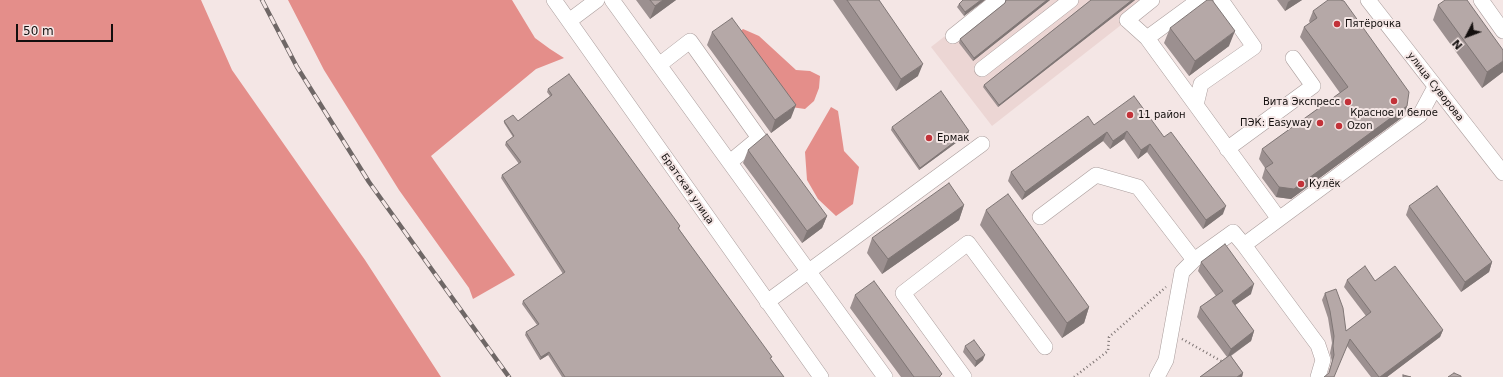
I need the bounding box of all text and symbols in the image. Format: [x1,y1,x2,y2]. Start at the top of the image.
scale bar [18,16,115,42]
north arrow [1447,16,1487,56]
place label: Пятёрочка [1345,18,1401,30]
marker: Пятёрочка [1332,19,1342,29]
text: 50 m [23,24,54,38]
text: N [1450,37,1466,52]
street label: улица Суворова [1404,50,1466,124]
place label: Вита Экспресс [1263,96,1340,108]
marker: Красное и белое [1389,96,1399,106]
marker: Вита Экспресс [1343,97,1353,107]
place label: Красное и белое [1350,107,1438,119]
place label: 11 район [1138,109,1186,121]
marker: 11 район [1125,110,1135,120]
place label: ПЭК: Easyway [1240,117,1312,129]
marker: ПЭК: Easyway [1315,118,1325,128]
place label: Ozon [1347,120,1373,132]
marker: Ozon [1334,121,1344,131]
place label: Ермак [937,132,969,144]
marker: Ермак [924,133,934,143]
street label: Братская улица [658,151,716,227]
place label: Кулёк [1309,178,1341,190]
marker: Кулёк [1296,179,1306,189]

